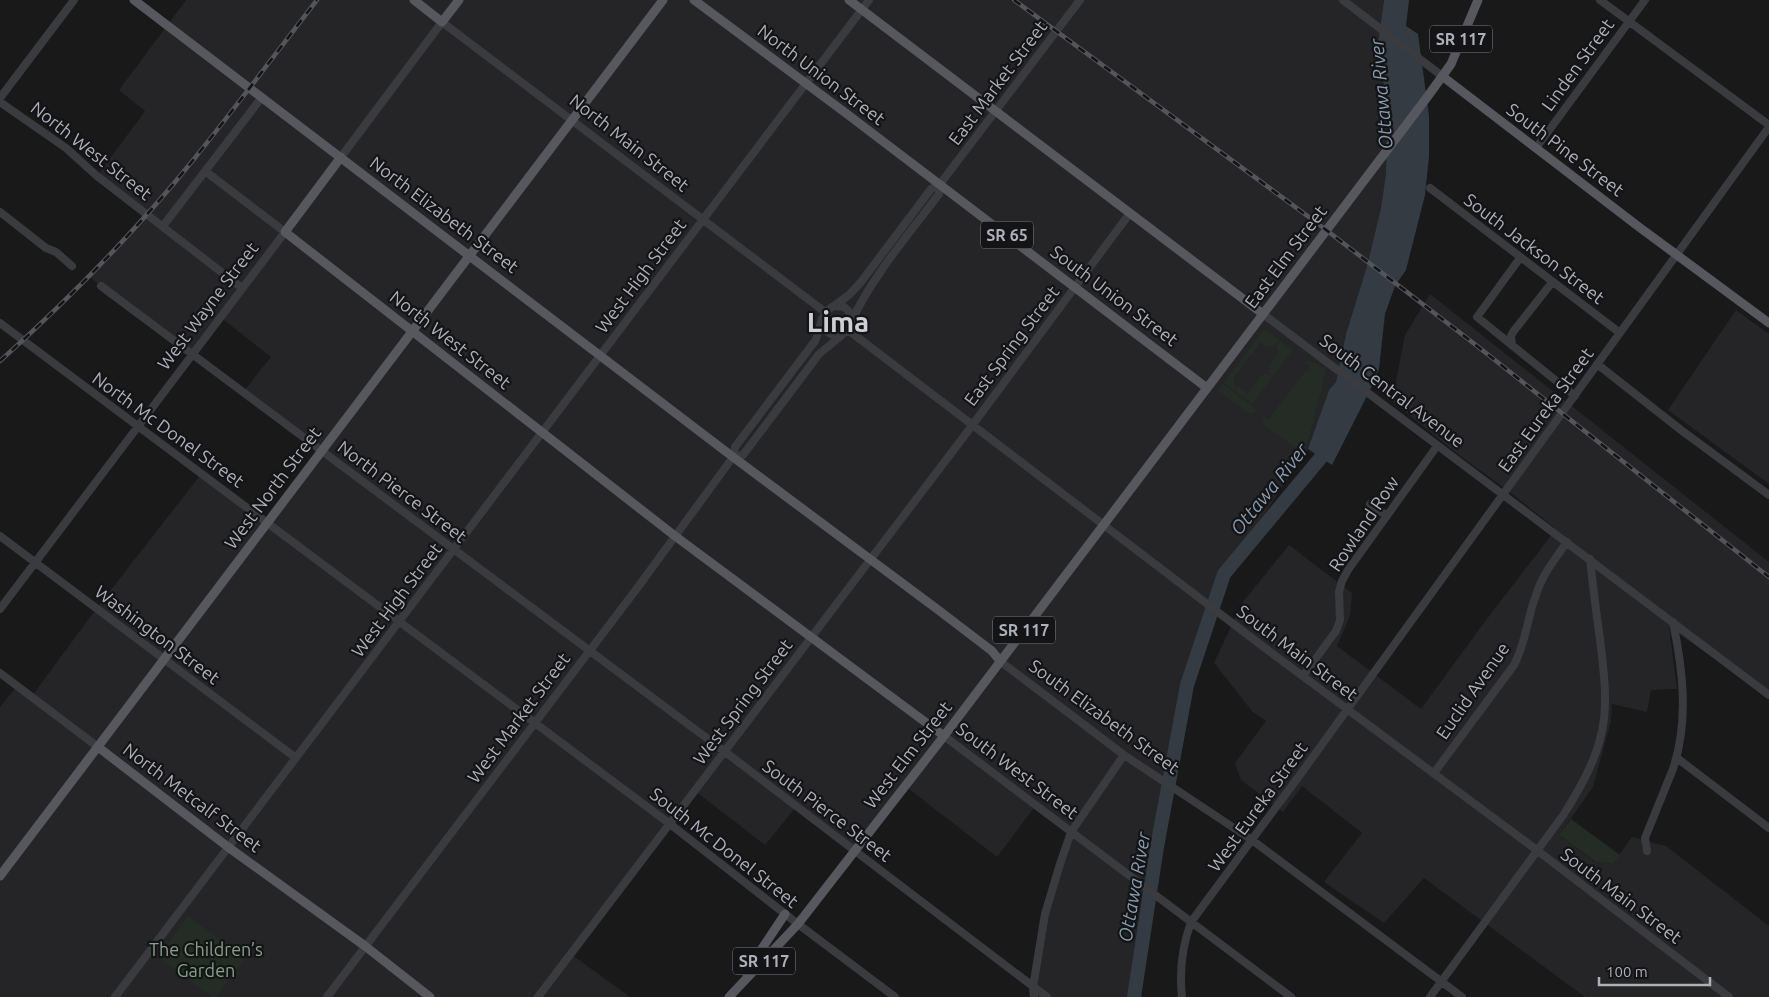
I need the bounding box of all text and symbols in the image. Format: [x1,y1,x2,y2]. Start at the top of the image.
street label: Linden Street [1537,14,1617,114]
street label: East Market Street [944,16,1050,148]
street label: North Union Street [754,20,889,128]
road number: SR 117 [1430,26,1492,52]
water label: Ottawa River [1365,37,1397,150]
street label: North Main Street [566,90,693,195]
street label: North West Street [27,97,156,203]
street label: South Pine Street [1503,99,1628,200]
street label: North Elizabeth Street [366,152,523,277]
street label: South Jackson Street [1461,189,1609,307]
street label: East Elm Street [1240,201,1330,312]
street label: West High Street [591,215,689,336]
road number: SR 65 [981,222,1033,248]
street label: West Wayne Street [153,238,262,373]
street label: South Union Street [1047,241,1182,349]
street label: East Spring Street [960,282,1063,409]
street label: North West Street [386,286,515,392]
district label: Lima [807,306,869,337]
street label: South Central Avenue [1316,329,1469,451]
street label: East Eureka Street [1494,344,1597,475]
street label: North Mc Donel Street [89,368,248,491]
street label: West North Street [220,423,325,552]
street label: North Pierce Street [334,436,471,546]
water label: Ottawa River [1225,438,1313,539]
street label: Rowland Row [1324,472,1402,575]
street label: West High Street [347,539,445,660]
street label: Washington Street [91,581,224,688]
street label: South Main Street [1233,600,1362,704]
road number: SR 117 [993,616,1055,644]
street label: West Spring Street [689,635,796,768]
street label: Euclid Avenue [1432,638,1513,742]
street label: West Market Street [463,649,573,786]
street label: South Elizabeth Street [1026,655,1184,777]
street label: West Elm Street [859,697,955,812]
street label: South West Street [953,718,1082,823]
street label: West Eureka Street [1204,738,1311,875]
street label: North Metcalf Street [120,739,266,856]
street label: South Pierce Street [759,755,896,865]
street label: South Mc Donel Street [647,783,803,911]
water label: Ottawa River [1114,830,1155,944]
street label: South Main Street [1557,843,1686,947]
park label: The Children’s Garden [149,939,263,980]
road number: SR 117 [733,948,795,974]
scale bar [1599,954,1710,986]
text: 100 m [1606,963,1648,980]

